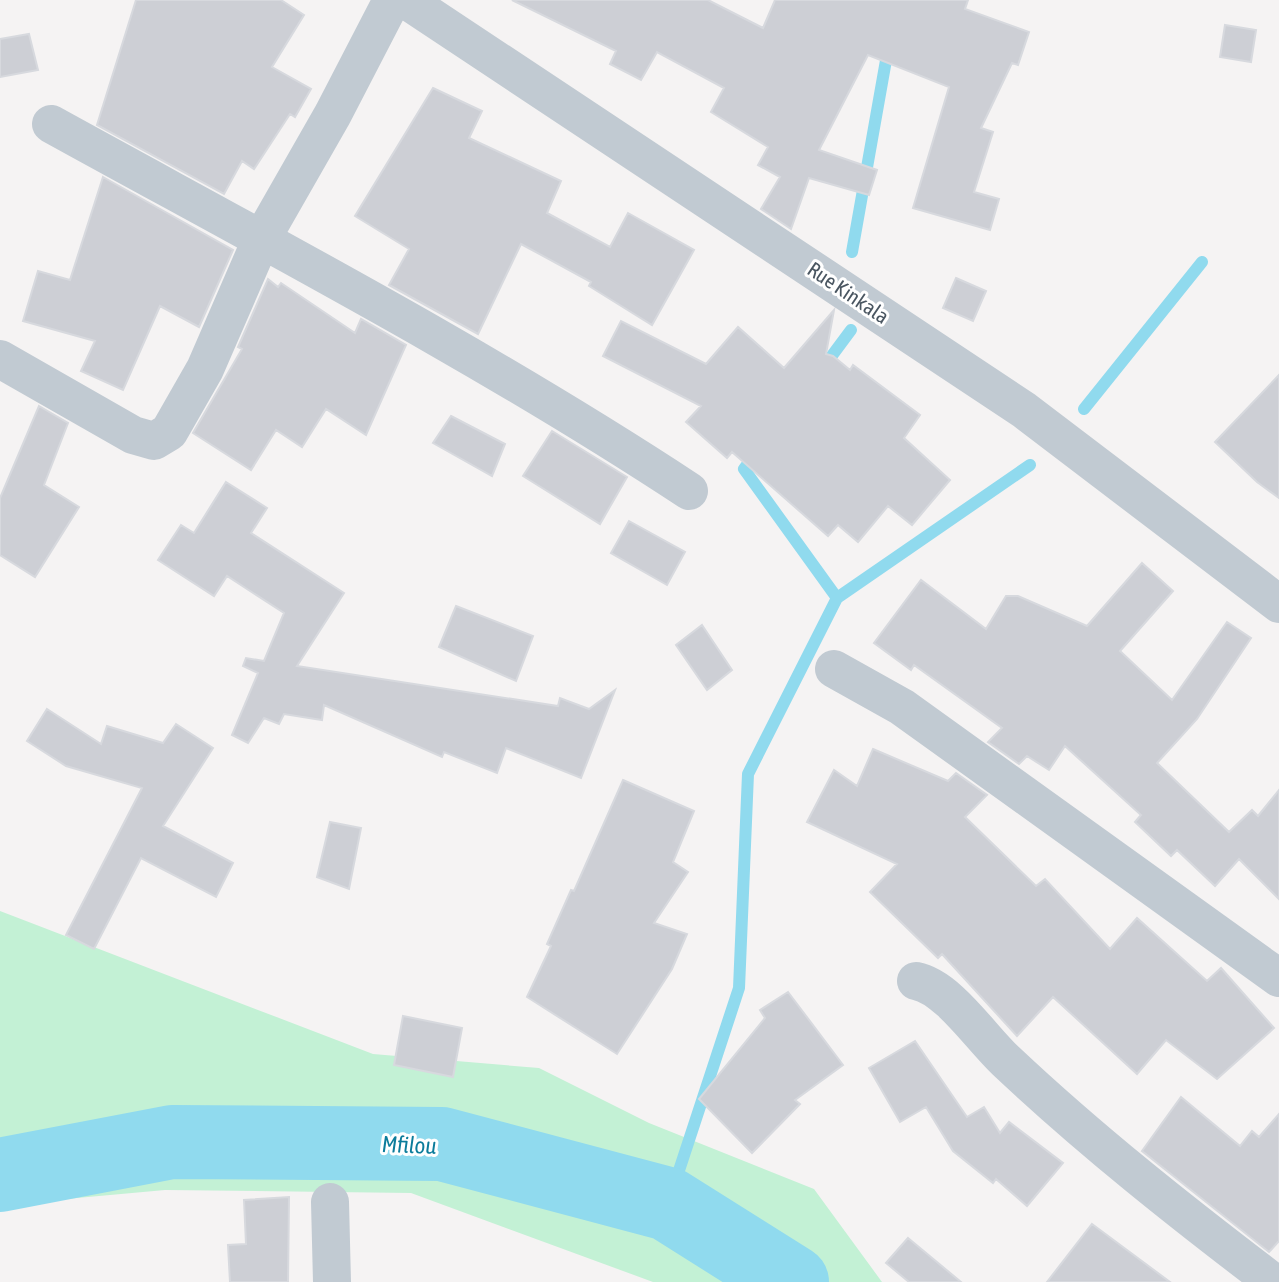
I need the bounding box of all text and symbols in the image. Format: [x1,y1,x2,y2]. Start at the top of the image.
street label: Rue Kinkala [803,256,894,328]
water label: Mfilou [381,1131,437,1159]

